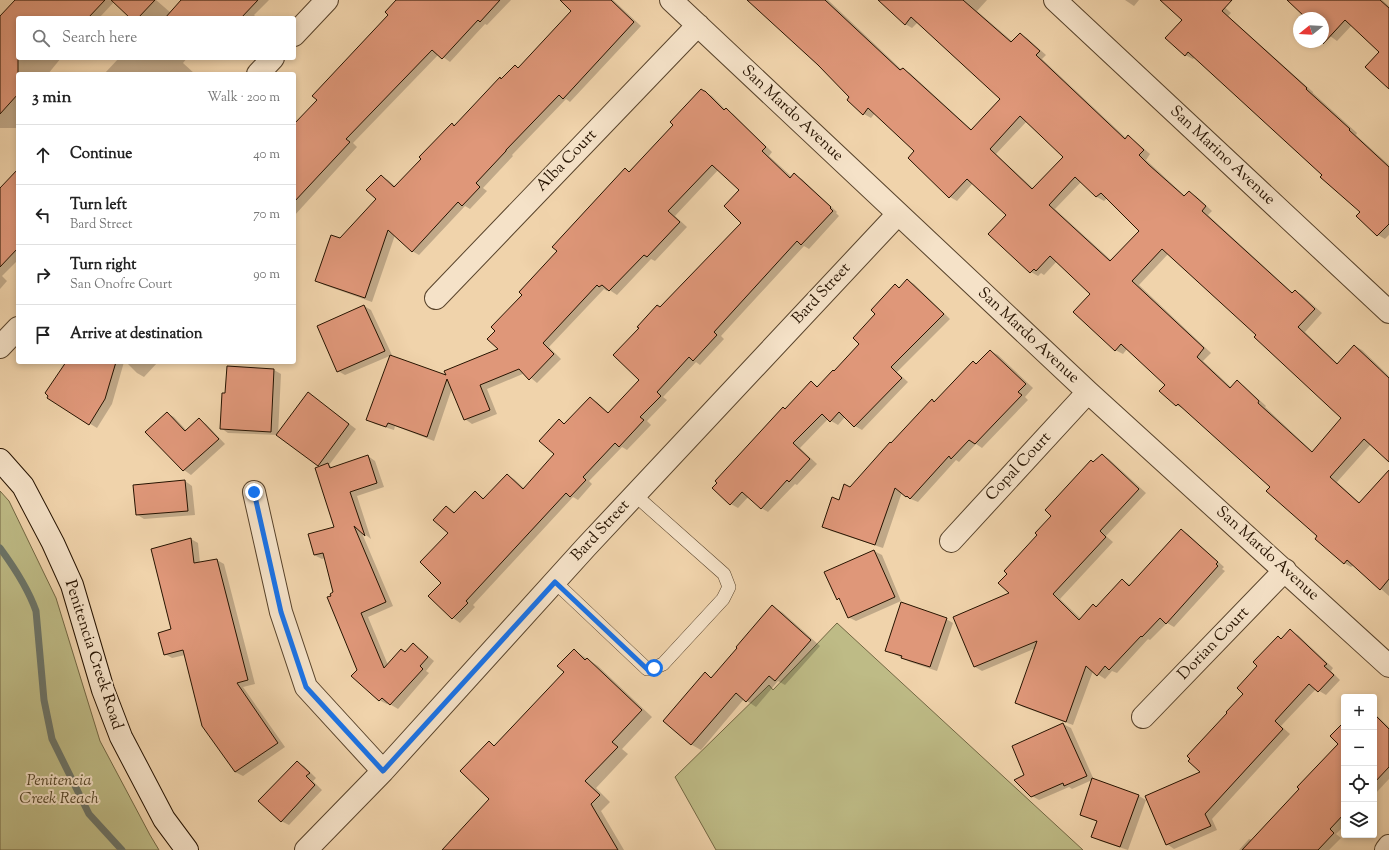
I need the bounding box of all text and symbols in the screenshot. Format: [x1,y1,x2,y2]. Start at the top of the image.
north arrow [1293,12,1329,48]
search box [16,16,296,60]
icon: search [30,27,52,49]
text: Search here [62,28,137,49]
street label: San Mardo Avenue [736,61,848,167]
text: 3 min [32,86,71,110]
text: Walk · 200 m [207,89,280,107]
street label: San Marino Avenue [1164,101,1280,211]
street label: Alba Court [531,124,603,197]
icon: ahead [32,144,54,166]
text: Continue [70,144,132,165]
text: 40 m [253,146,280,164]
text: Turn left [70,195,127,216]
icon: left [32,204,54,226]
text: 70 m [253,206,280,224]
text: Bard Street [70,216,133,234]
text: Turn right [70,255,136,276]
street label: Bard Street [787,258,857,330]
icon: right [32,264,54,286]
text: 90 m [253,266,280,284]
text: San Onofre Court [70,276,172,294]
street label: San Mardo Avenue [972,283,1084,389]
icon: arrive [32,324,54,346]
text: Arrive at destination [70,324,203,345]
street label: Copal Court [981,427,1057,507]
route end [245,483,263,501]
street label: Bard Street [566,495,636,567]
street label: San Mardo Avenue [1210,501,1324,607]
street label: Penitencia Creek Road [58,577,128,733]
street label: Dorian Court [1173,602,1255,686]
route start [645,659,663,677]
map controls [1341,694,1377,838]
button: + [1341,694,1377,730]
button: − [1341,730,1377,766]
button: locate [1341,766,1377,802]
park label: Penitencia Creek Reach [19,770,99,811]
button: layers [1341,802,1377,838]

